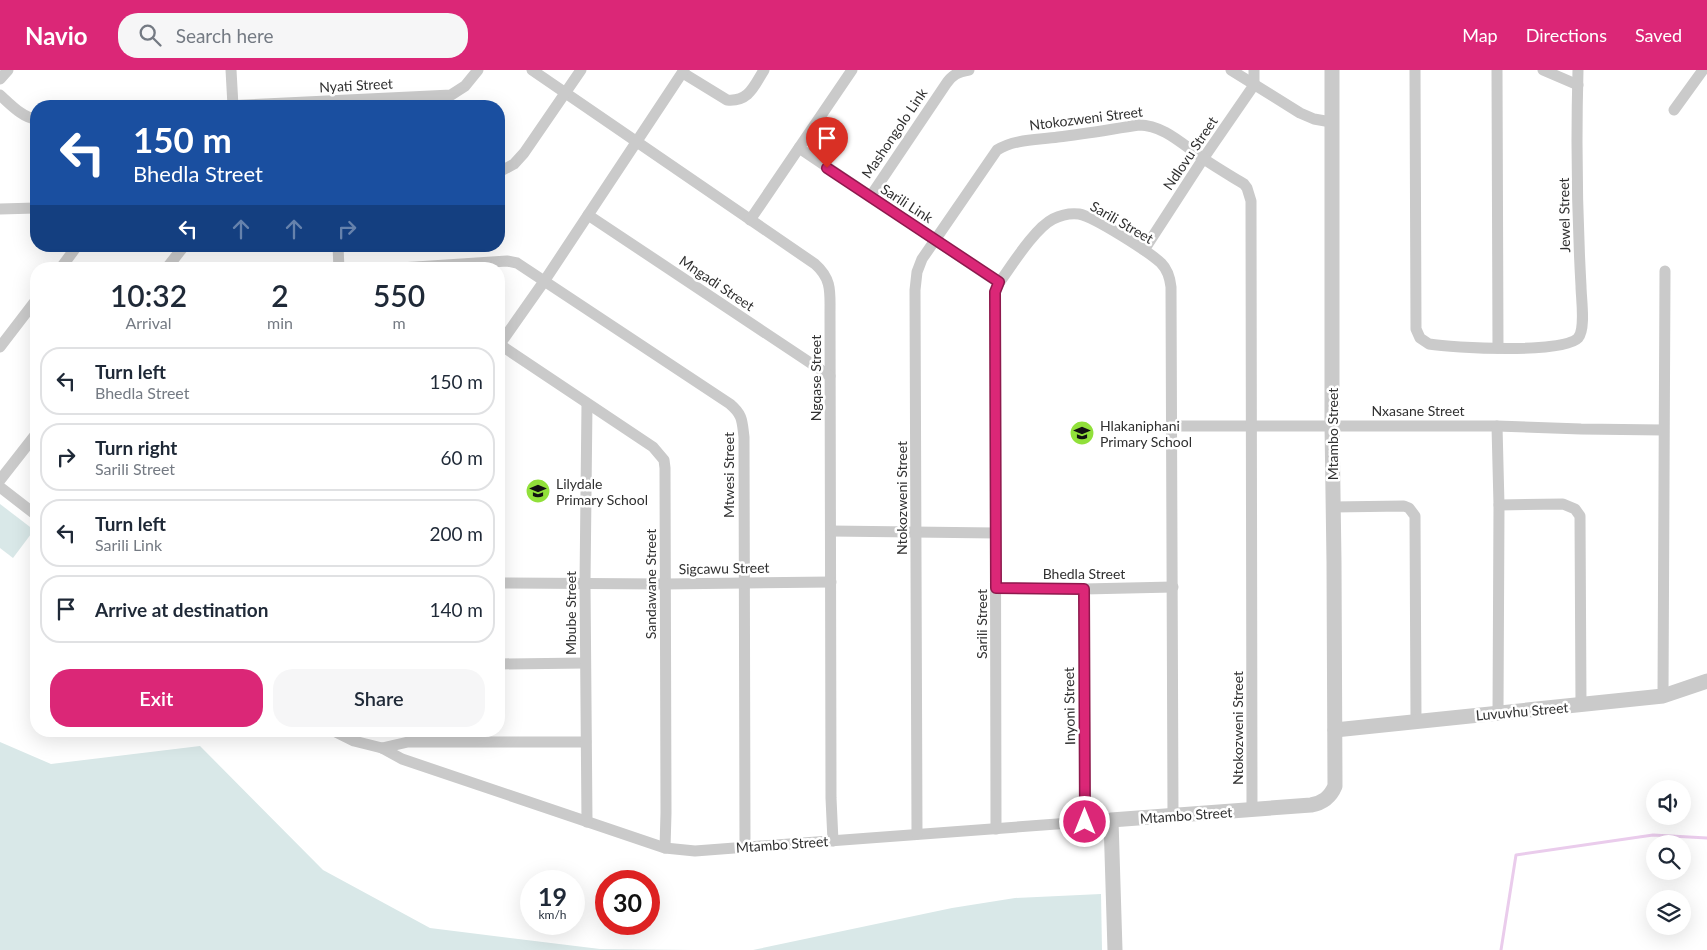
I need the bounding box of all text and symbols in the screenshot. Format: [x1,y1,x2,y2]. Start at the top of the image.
search box [118,13,468,58]
text: Navio [25,21,88,50]
icon: search [136,21,164,49]
text: Search here [176,24,274,47]
text: Map [1462,24,1498,46]
text: Directions [1526,24,1607,46]
text: Saved [1635,24,1682,46]
street label: Nyati Street [319,75,393,95]
street label: Mashongolo Link [858,84,931,181]
street label: Ntokozweni Street [1028,103,1144,133]
street label: Ndlovu Street [1159,113,1221,193]
pin [806,117,848,168]
text: 150 m [133,118,232,160]
icon: left [50,120,115,185]
icon: arrive [813,124,841,152]
text: Bhedla Street [133,160,263,187]
street label: Jewel Street [1555,177,1573,253]
street label: Sarili Link [878,180,937,227]
street label: Sarili Street [1087,197,1157,247]
icon: left [174,215,202,243]
icon: ahead [227,215,255,243]
icon: ahead [280,215,308,243]
icon: right [333,215,361,243]
street label: Mngadi Street [676,252,758,314]
text: 10:32 [110,277,187,313]
text: 2 [271,277,289,313]
text: 550 [373,277,425,313]
text: Arrival [125,313,172,332]
text: min [267,313,293,332]
text: m [392,313,406,332]
street label: Ngqase Street [807,335,824,421]
text: Turn left [95,360,166,383]
icon: left [52,367,80,395]
text: 150 m [429,370,483,393]
text: Bhedla Street [95,383,189,402]
street label: Mtambo Street [1324,388,1341,480]
street label: Nxasane Street [1371,402,1465,419]
place label: Hlakaniphani Primary School [1100,417,1192,450]
school or university icon: Hlakaniphani Primary School [1069,420,1095,446]
street label: Mtwesi Street [720,432,737,518]
text: Turn right [95,436,177,459]
street label: Ntokozweni Street [893,441,910,555]
icon: right [52,443,80,471]
text: 60 m [440,446,483,469]
text: Sarili Street [95,459,175,478]
place label: Lilydale Primary School [556,475,648,508]
school or university icon: Lilydale Primary School [525,478,551,504]
text: Turn left [95,512,166,535]
icon: left [52,519,80,547]
text: 200 m [429,522,483,545]
street label: Sandawane Street [642,529,659,639]
text: Sarili Link [95,535,162,554]
street label: Sigcawu Street [678,559,770,577]
street label: Bhedla Street [1043,565,1125,582]
street label: Mbube Street [562,571,579,655]
street label: Sarili Street [973,589,990,659]
icon: arrive [52,595,80,623]
text: Arrive at destination [95,598,268,621]
text: 140 m [429,598,483,621]
street label: Inyoni Street [1060,667,1078,745]
button: Exit [50,669,263,727]
button: Share [273,669,485,727]
street label: Ntokozweni Street [1229,671,1246,785]
street label: Luvuvhu Street [1475,698,1569,724]
map controls [1646,780,1691,935]
button: sound [1646,780,1691,825]
position arrow [1058,795,1110,847]
street label: Mtambo Street [1139,803,1233,827]
street label: Mtambo Street [735,832,829,856]
button: search [1646,835,1691,880]
speed limit sign: 30 [595,870,660,935]
text: 19 [538,881,567,911]
button: layers [1646,890,1691,935]
text: km/h [538,907,567,922]

